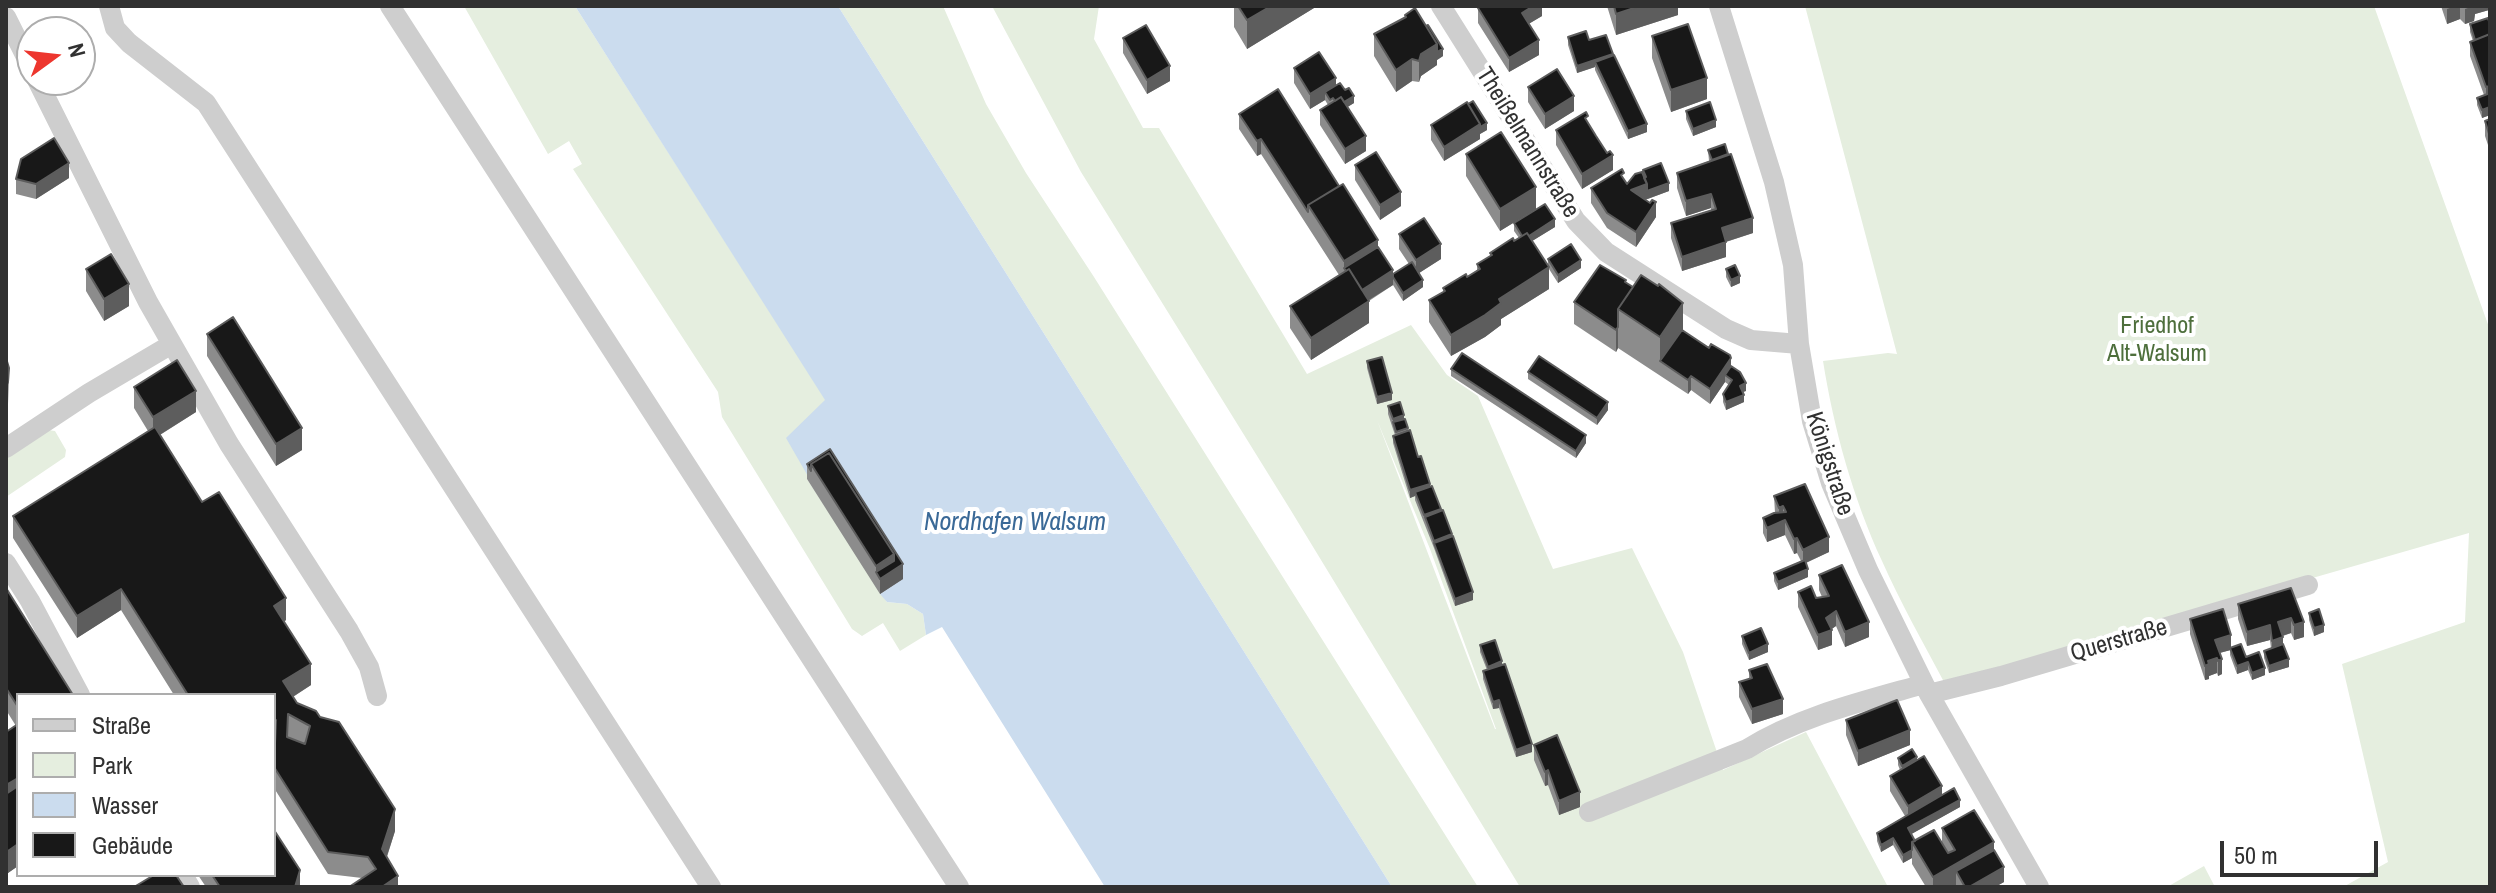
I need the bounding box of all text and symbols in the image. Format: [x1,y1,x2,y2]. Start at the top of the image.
north arrow [16,16,96,96]
text: N [61,40,93,60]
street label: Theißelmannstraße [1469,63,1585,223]
park label: Friedhof Alt-Walsum [2107,313,2207,369]
street label: Königstraße [1799,409,1859,519]
water label: Nordhafen Walsum [924,507,1106,539]
street label: Querstraße [2067,613,2171,669]
legend [16,693,276,877]
text: Straße [92,709,151,741]
text: Park [92,749,132,781]
text: Wasser [92,789,158,821]
scale bar [2224,825,2382,875]
text: Gebäude [92,829,173,861]
text: 50 m [2234,839,2278,871]

